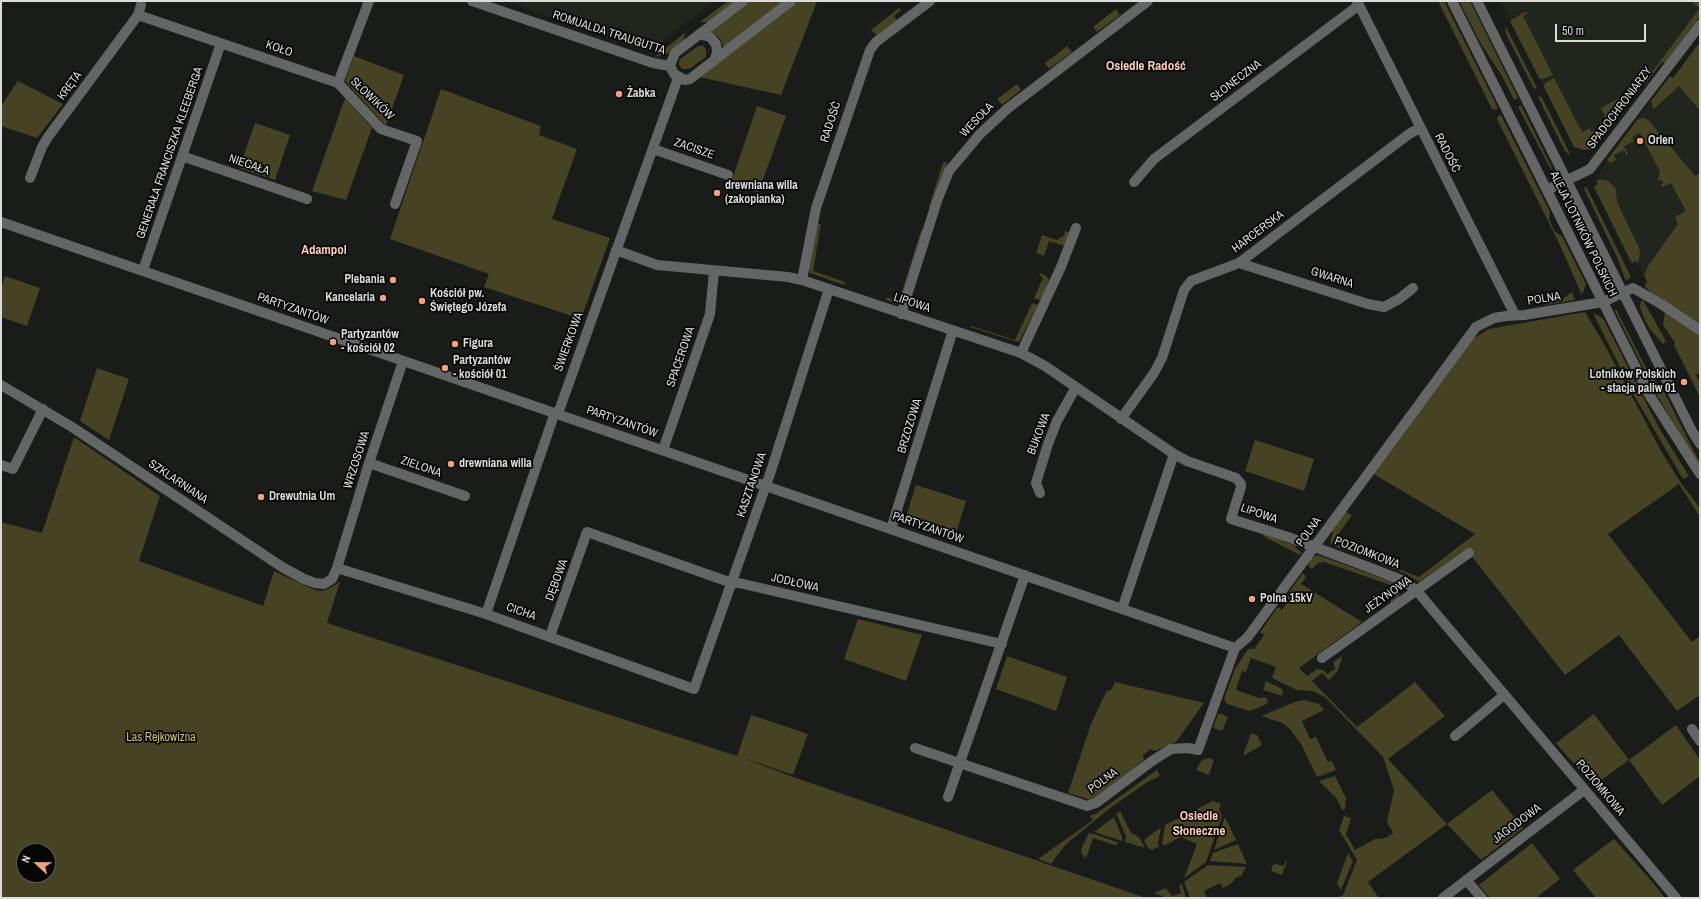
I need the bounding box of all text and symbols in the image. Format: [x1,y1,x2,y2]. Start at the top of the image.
street label: ROMUALDA TRAUGUTTA [551,8,667,58]
scale bar [1557,16,1648,42]
text: 50 m [1562,23,1584,39]
street label: KOŁO [264,38,294,60]
street label: SŁONECZNA [1208,57,1264,105]
district label: Osiedle Radość [1106,59,1186,75]
street label: SPADOCHRONIARZY [1585,64,1655,152]
street label: GENERAŁA FRANCISZKA KLEEBERGA [134,65,206,241]
street label: KRĘTA [55,69,85,103]
street label: SŁOWIKÓW [347,75,397,123]
place label: Żabka [627,87,655,101]
marker: Żabka [614,89,624,99]
street label: RADOŚĆ [818,100,844,144]
street label: WESOŁA [957,100,997,140]
street label: RADOŚĆ [1431,131,1463,175]
place label: Orlen [1648,134,1674,148]
street label: ZACISZE [672,135,716,163]
marker: Orlen [1635,136,1645,146]
street label: NIECAŁA [227,151,271,179]
street label: ALEJA LOTNIKÓW POLSKICH [1546,169,1620,299]
place label: drewniana willa (zakopianka) [725,179,798,207]
marker: drewniana willa (zakopianka) [712,188,722,198]
street label: HARCERSKA [1229,208,1287,256]
district label: Adampol [301,243,347,259]
street label: GWARNA [1309,264,1355,292]
place label: Plebania [345,273,385,287]
marker: Plebania [388,275,398,285]
place label: Kościół pw. Świętego Józefa [430,287,507,315]
street label: POLNA [1526,289,1562,309]
street label: PARTYZANTÓW [255,290,331,328]
street label: LIPOWA [892,290,932,316]
place label: Kancelaria [325,291,375,305]
marker: Kancelaria [378,293,388,303]
marker: Kościół pw. Świętego Józefa [417,296,427,306]
street label: ŚWIERKOWA [552,310,586,374]
street label: SPACEROWA [664,325,698,389]
place label: Partyzantów - kościół 02 [341,328,399,356]
marker: Partyzantów - kościół 02 [328,337,338,347]
place label: Figura [463,337,493,351]
marker: Figura [450,339,460,349]
place label: Partyzantów - kościół 01 [453,354,511,382]
marker: Partyzantów - kościół 01 [440,363,450,373]
place label: Lotników Polskich - stacja paliw 01 [1590,368,1676,396]
marker: Lotników Polskich - stacja paliw 01 [1679,377,1689,387]
street label: BRZOZOWA [895,397,925,455]
street label: PARTYZANTÓW [584,403,660,441]
street label: BUKOWA [1025,411,1053,457]
street label: WRZOSOWA [341,429,373,491]
street label: KASZTANOWA [734,451,770,519]
street label: ZIELONA [399,453,443,481]
street label: SZKLARNIANA [146,457,210,507]
place label: drewniana willa [459,457,532,471]
marker: drewniana willa [446,459,456,469]
place label: Drewutnia Um [269,490,335,504]
marker: Drewutnia Um [256,492,266,502]
street label: LIPOWA [1239,501,1279,527]
street label: PARTYZANTÓW [890,509,966,547]
street label: POLNA [1293,514,1325,550]
street label: POZIOMKOWA [1332,534,1402,572]
street label: DĘBOWA [543,557,571,603]
street label: JODŁOWA [770,571,820,595]
street label: JEŻYNOWA [1362,574,1414,616]
place label: Polna 15kV [1260,592,1313,606]
marker: Polna 15kV [1247,594,1257,604]
street label: CICHA [504,600,538,624]
park label: Las Rejkowizna [126,731,196,745]
street label: POZIOMKOWA [1572,757,1628,819]
street label: POLNA [1085,765,1121,797]
street label: JAGODOWA [1490,801,1544,847]
district label: Osiedle Słoneczne [1173,809,1225,840]
north arrow [16,843,56,883]
text: N [18,853,34,865]

